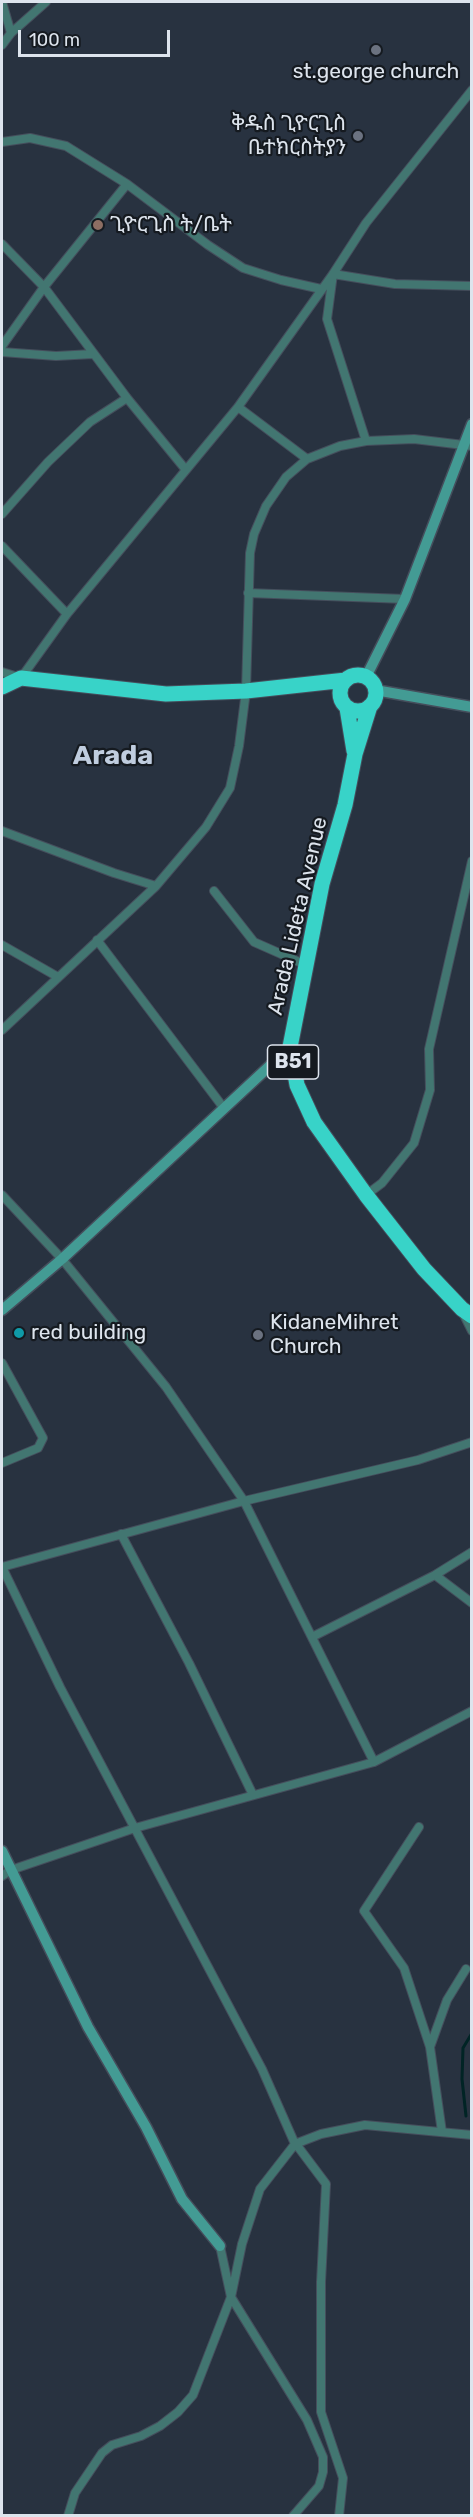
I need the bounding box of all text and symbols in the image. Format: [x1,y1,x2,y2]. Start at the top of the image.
scale bar [21,18,172,56]
text: 100 m [29,29,80,51]
marker: st.george church [369,43,383,57]
place label: st.george church [293,59,459,85]
place label: ቅዱስ ጊዮርጊስ ቤተክርስትያን [231,111,346,161]
marker: ቅዱስ ጊዮርጊስ ቤተክርስትያን [351,129,365,143]
place label: ጊዮርጊስ ት/ቤት [110,212,232,238]
marker: ጊዮርጊስ ት/ቤት [91,218,105,232]
district label: Arada [73,740,153,772]
street label: Arada Lideta Avenue [263,815,333,1017]
road number: B51 [268,1045,318,1079]
place label: KidaneMihret Church [270,1310,398,1360]
place label: red building [31,1320,146,1346]
marker: red building [12,1326,26,1340]
marker: KidaneMihret Church [251,1328,265,1342]

